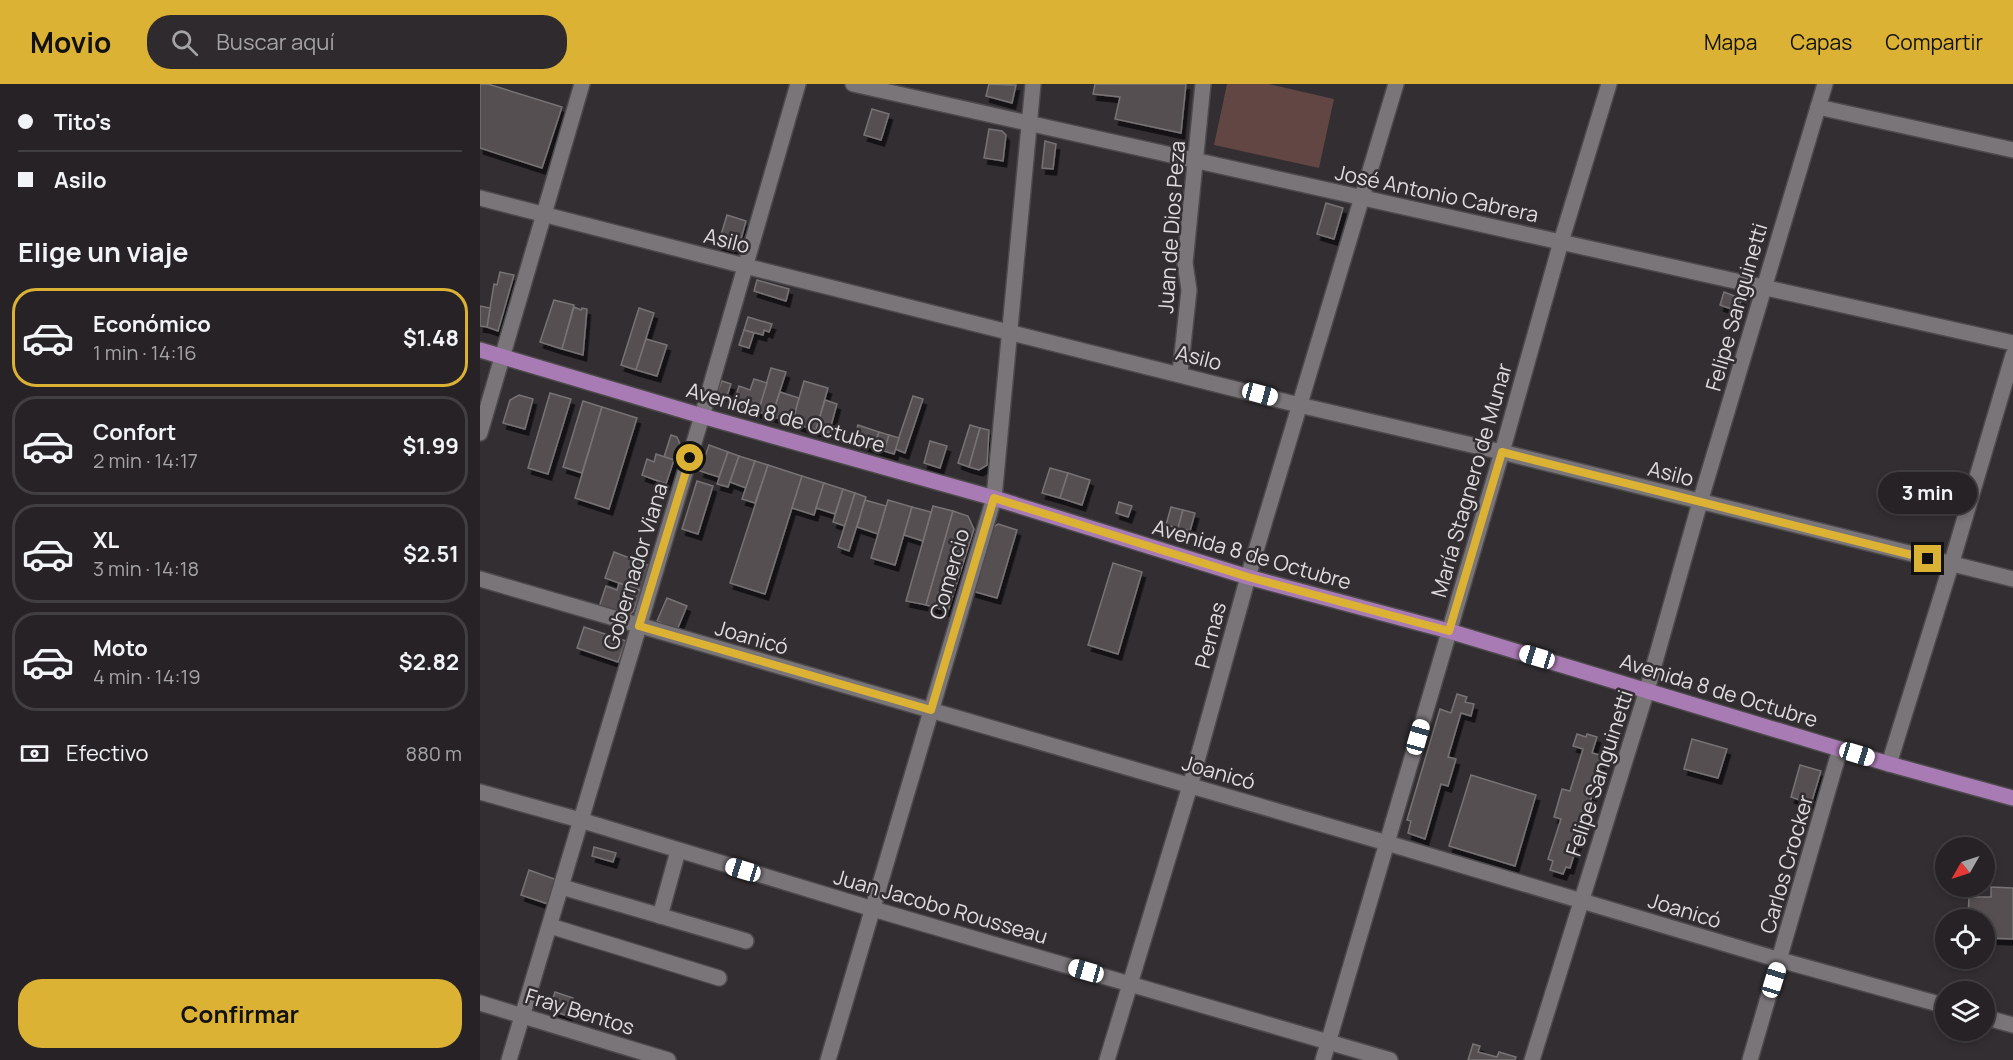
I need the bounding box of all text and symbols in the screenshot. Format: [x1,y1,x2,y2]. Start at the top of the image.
search box [147,15,567,69]
text: Movio [30,23,111,61]
icon: search [168,26,201,59]
text: Buscar aquí [216,27,335,57]
text: Mapa [1704,28,1757,56]
text: Capas [1790,28,1852,56]
text: Compartir [1885,28,1983,56]
text: Tito's [54,107,111,137]
street label: Juan de Dios Peza [1151,140,1191,314]
street label: José Antonio Cabrera [1333,158,1541,228]
text: Asilo [54,165,107,195]
street label: Felipe Sanguinetti [1699,220,1773,394]
street label: Asilo [701,221,753,259]
text: Elige un viaje [18,233,189,270]
text: Económico [93,309,211,339]
icon: car [21,311,75,365]
text: $1.48 [403,323,459,353]
street label: Asilo [1173,338,1225,376]
text: 1 min · 14:16 [93,339,197,366]
street label: María Stagnero de Munar [1424,359,1518,600]
street label: Avenida 8 de Octubre [683,375,889,459]
car [1240,381,1280,407]
text: Confort [93,417,176,447]
icon: car [21,419,75,473]
text: $1.99 [402,431,459,461]
route start [676,444,703,471]
text: 2 min · 14:17 [93,447,198,474]
street label: Asilo [1645,454,1697,492]
callout: 3 min [1878,472,1978,514]
street label: Gobernador Viana [596,479,674,653]
text: 3 min [1902,479,1953,506]
street label: Avenida 8 de Octubre [1149,512,1355,596]
text: XL [93,525,119,555]
street label: Comercio [923,525,975,623]
icon: car [21,527,75,581]
text: $2.51 [403,539,459,569]
route end [1914,545,1941,572]
text: 3 min · 14:18 [93,555,199,582]
street label: Pernas [1188,599,1232,671]
street label: Joanicó [712,613,792,661]
text: Moto [93,633,148,663]
icon: car [21,635,75,689]
car [1517,643,1557,671]
text: $2.82 [399,647,459,677]
street label: Avenida 8 de Octubre [1617,647,1821,733]
text: 4 min · 14:19 [93,663,201,690]
street label: Felipe Sanguinetti [1559,686,1639,860]
car [1404,717,1432,757]
icon: cash [18,737,51,770]
text: Efectivo [66,738,149,768]
text: 880 m [406,740,462,767]
car [1837,740,1877,768]
street label: Joanicó [1179,748,1259,796]
street label: Carlos Crocker [1753,791,1819,937]
north arrow [1935,837,1995,897]
map controls [1935,837,1995,1041]
car [723,856,763,884]
street label: Juan Jacobo Rousseau [831,862,1051,950]
street label: Joanicó [1645,886,1725,934]
button: locate [1935,909,1995,969]
car [1066,957,1106,985]
car [1760,960,1788,1000]
button: Confirmar [18,979,462,1048]
street label: Fray Bentos [522,981,638,1041]
button: layers [1935,981,1995,1041]

